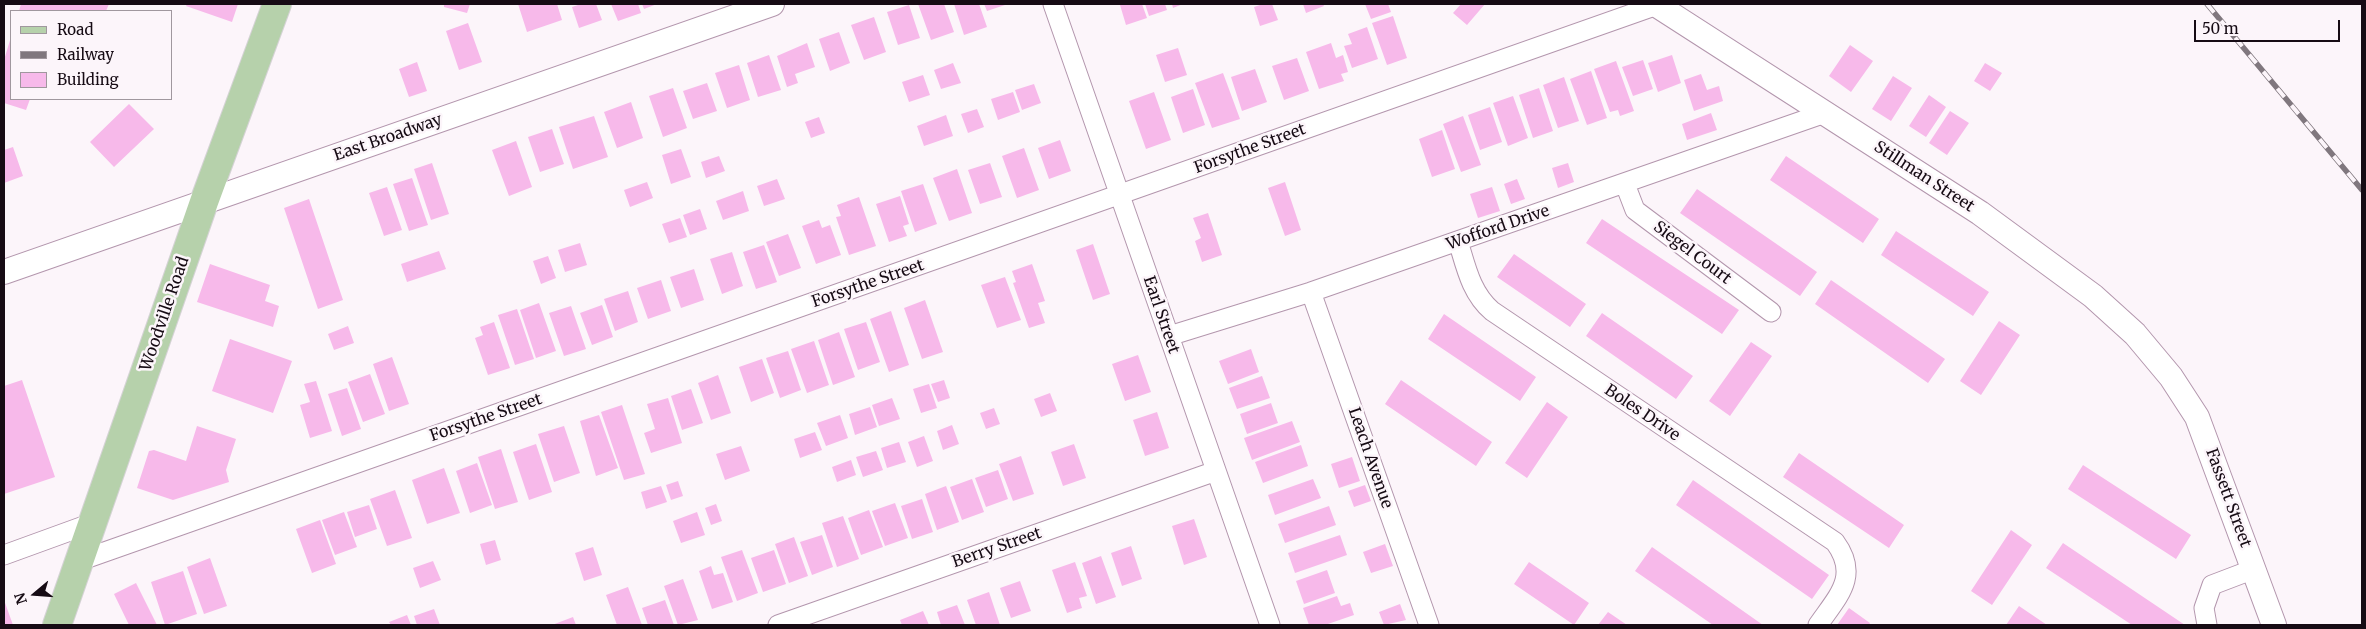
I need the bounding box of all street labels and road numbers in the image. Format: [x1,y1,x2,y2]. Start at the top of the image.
street label: East Broadway [331,110,445,166]
street label: Forsythe Street [1192,120,1308,178]
street label: Stillman Street [1870,138,1978,216]
street label: Wofford Drive [1444,201,1552,255]
street label: Siegel Court [1649,218,1735,288]
street label: Woodville Road [136,254,194,374]
street label: Forsythe Street [809,256,927,312]
street label: Earl Street [1139,274,1183,356]
street label: Boles Drive [1601,381,1683,445]
street label: Forsythe Street [427,390,545,446]
street label: Leach Avenue [1344,405,1396,511]
street label: Fassett Street [2201,446,2255,550]
street label: Berry Street [950,524,1044,572]

